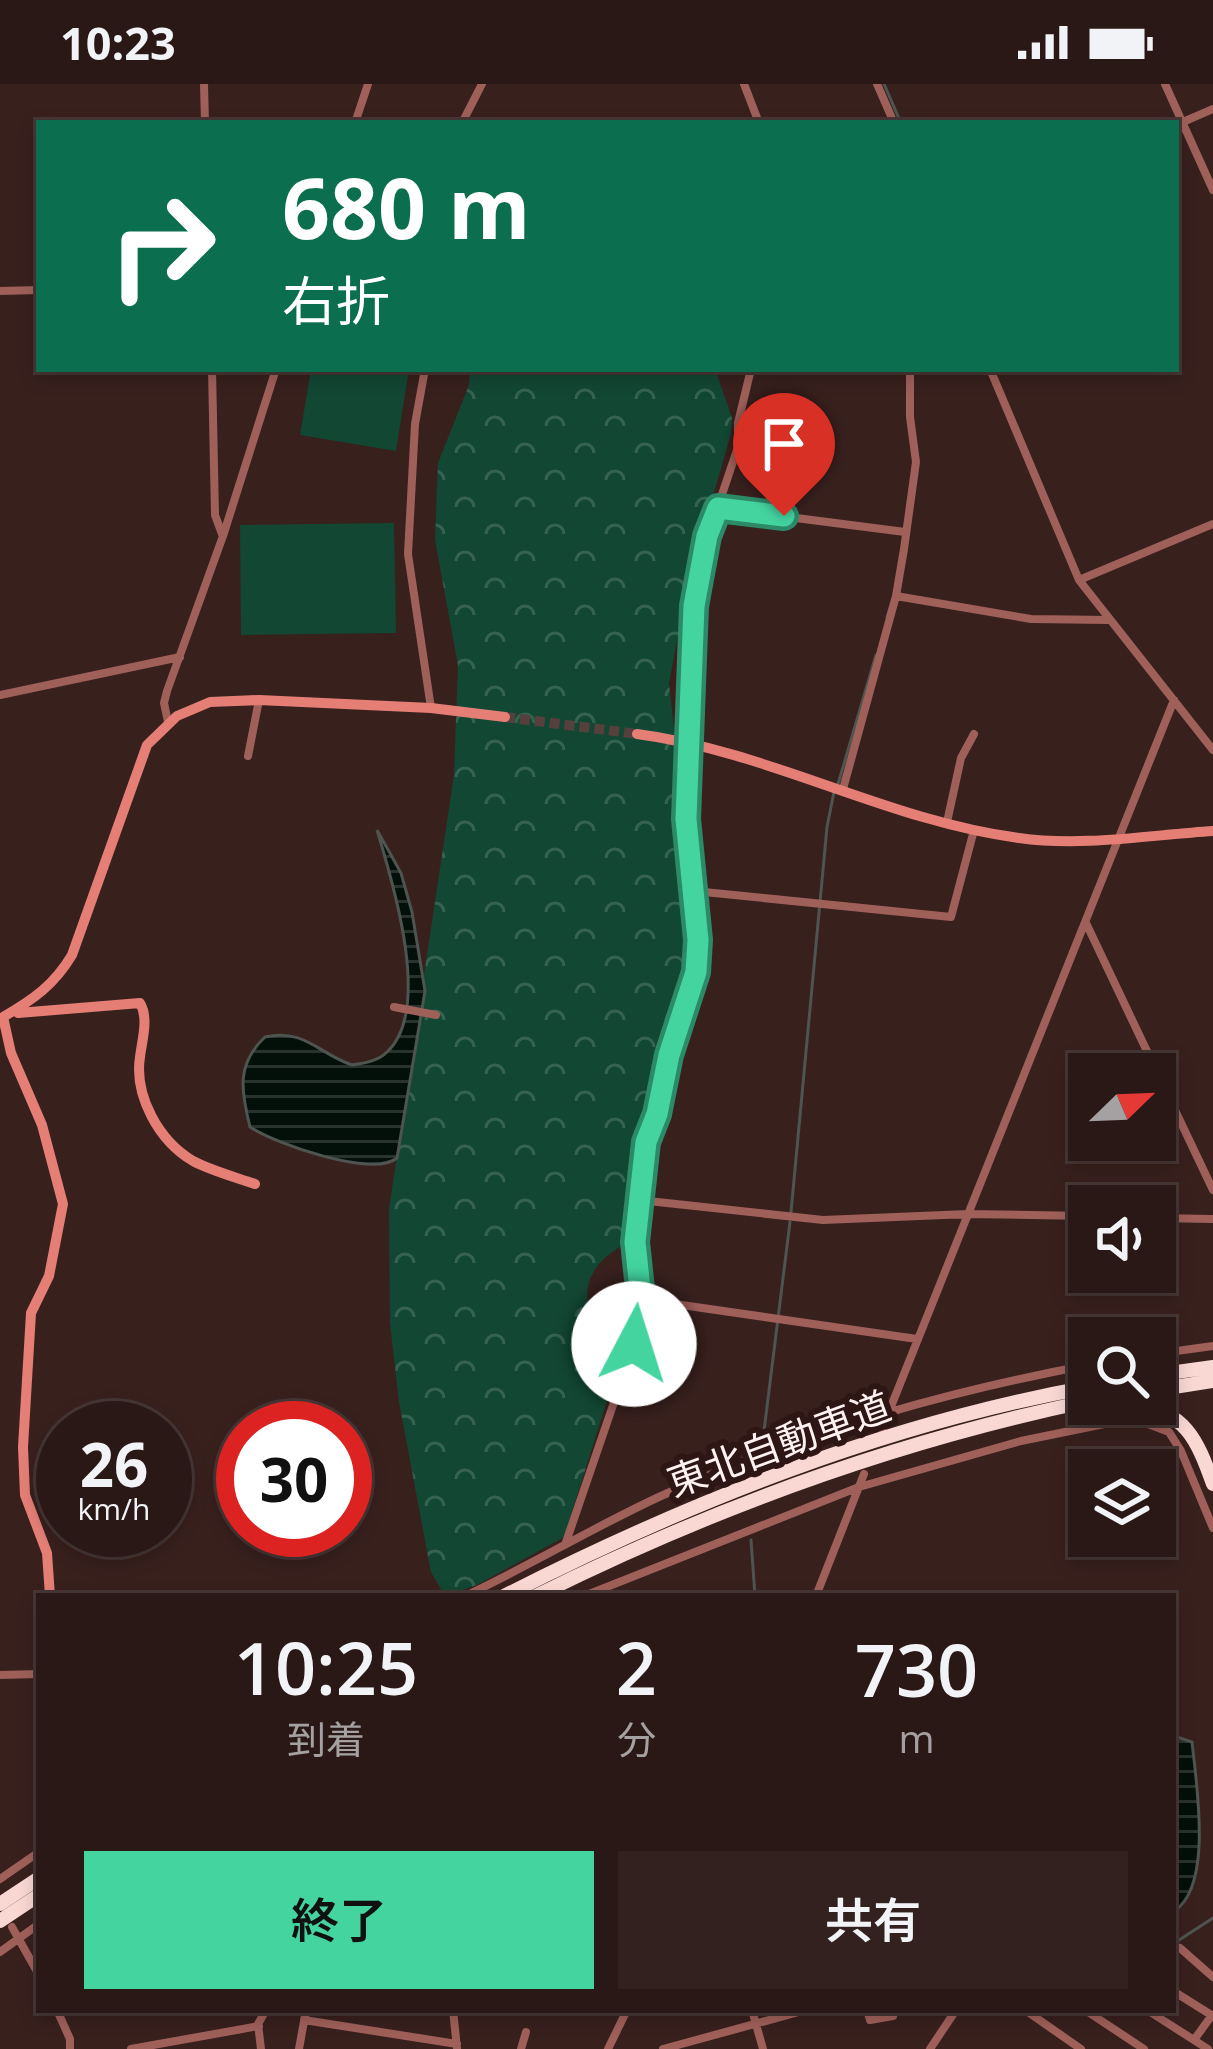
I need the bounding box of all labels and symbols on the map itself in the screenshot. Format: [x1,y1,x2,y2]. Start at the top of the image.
pin [733,393,835,516]
north arrow [1068,1053,1176,1161]
position arrow [571,1281,697,1407]
street label: 東北自動車道 [659,1378,898,1508]
speed limit sign: 30 [216,1401,372,1557]

